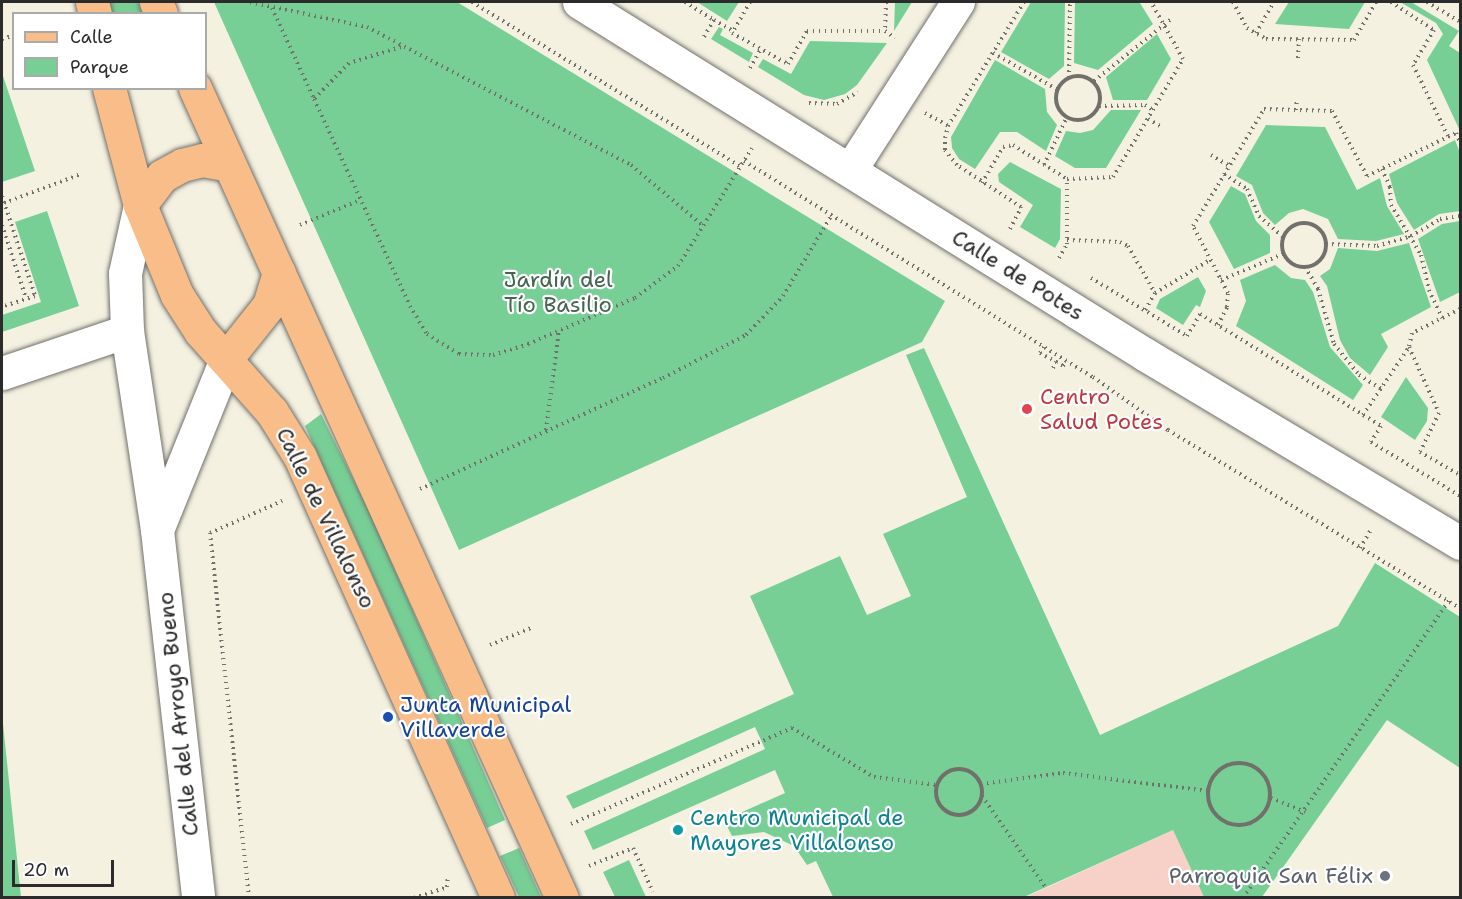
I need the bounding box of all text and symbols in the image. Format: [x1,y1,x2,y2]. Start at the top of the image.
legend [12,12,207,90]
text: Calle [70,25,113,49]
text: Parque [70,55,129,79]
street label: Calle de Potes [947,224,1089,326]
park label: Jardín del Tío Basilio [503,266,613,318]
place label: Centro Salud Potes [1040,383,1163,434]
marker: Centro Salud Potes [1018,400,1036,418]
street label: Calle de Villalonso [271,423,381,613]
street label: Calle del Arroyo Bueno [152,591,204,837]
place label: Junta Municipal Villaverde [400,691,571,742]
marker: Junta Municipal Villaverde [381,710,395,724]
place label: Centro Municipal de Mayores Villalonso [690,804,904,855]
marker: Centro Municipal de Mayores Villalonso [671,823,685,837]
scale bar [15,848,117,886]
text: 20 m [23,858,69,882]
place label: Parroquia San Félix [1169,863,1373,889]
marker: Parroquia San Félix [1378,869,1392,883]

